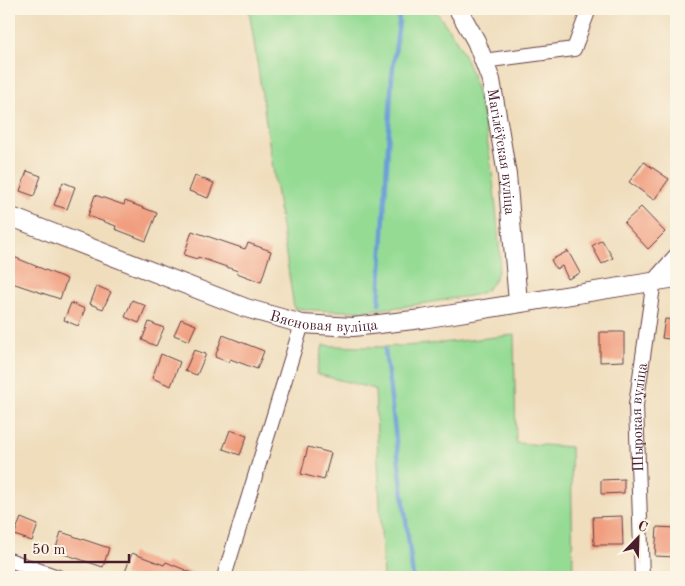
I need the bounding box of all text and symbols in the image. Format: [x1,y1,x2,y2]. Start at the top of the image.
street label: Магілёўская вуліца [484,88,516,216]
street label: Вясновая вуліца [268,309,379,336]
street label: Шырокая вуліца [630,361,651,472]
north arrow [612,514,662,564]
text: С [636,519,650,535]
scale bar [25,531,129,563]
text: 50 m [32,543,66,558]

